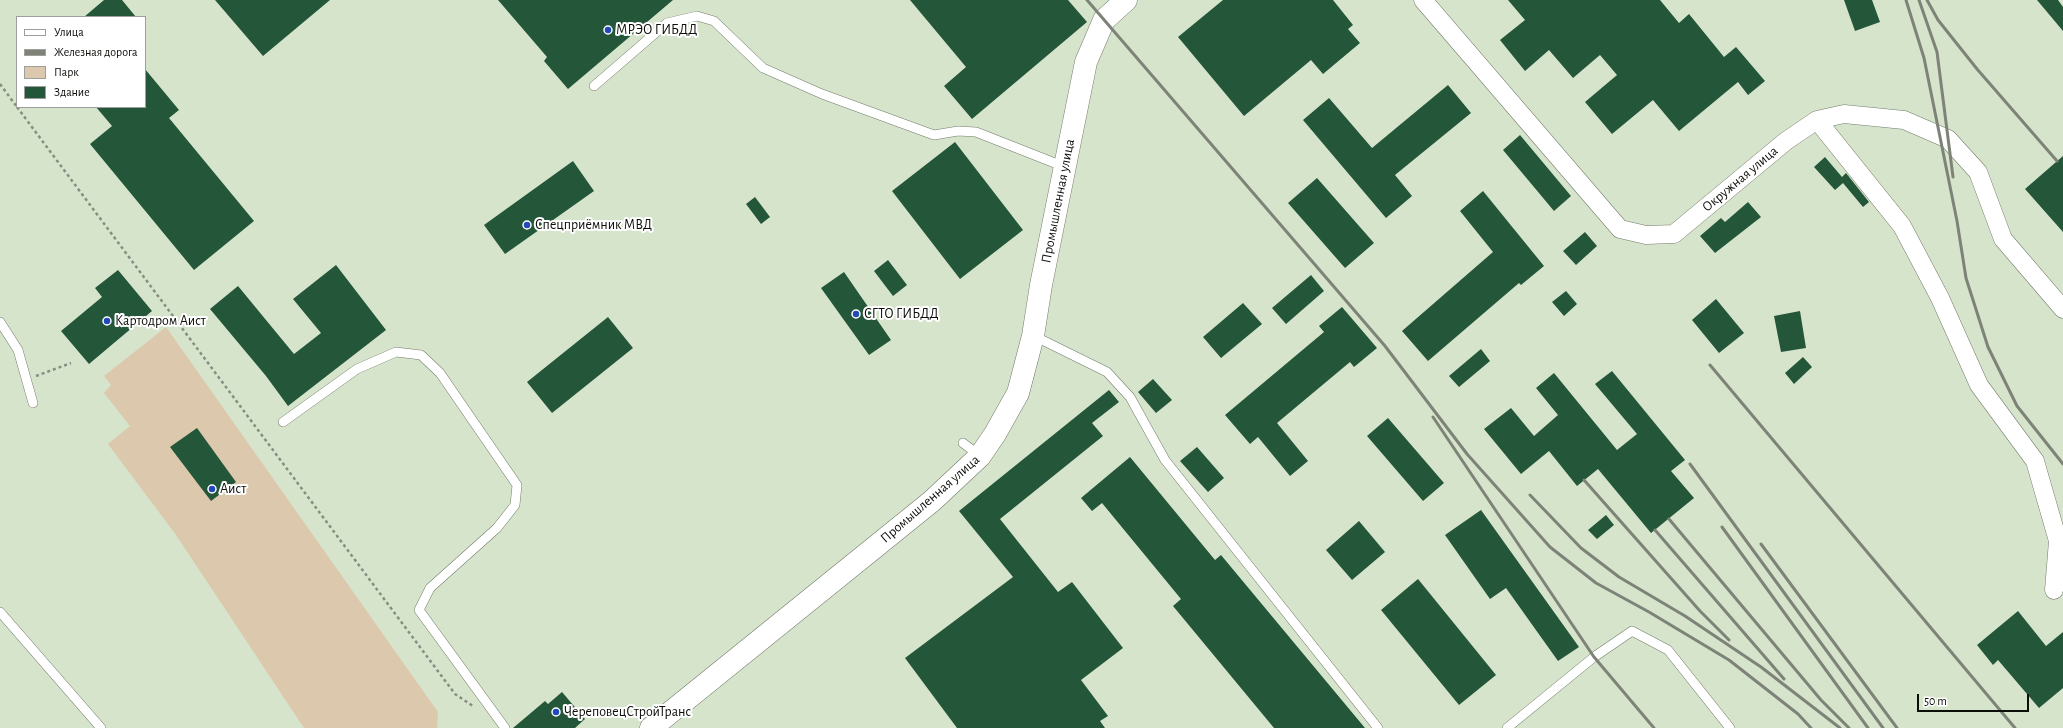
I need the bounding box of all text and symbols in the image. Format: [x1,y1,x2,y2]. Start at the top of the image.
legend [16,16,146,108]
place label: МРЭО ГИБДД [616,22,697,38]
marker: МРЭО ГИБДД [603,25,613,35]
text: Улица [54,26,84,38]
text: Железная дорога [54,46,138,58]
text: Парк [54,66,79,78]
text: Здание [54,86,90,98]
street label: Промышленная улица [1038,137,1078,265]
street label: Окружная улица [1699,142,1781,216]
place label: Спецприёмник МВД [535,217,652,233]
marker: Спецприёмник МВД [522,220,532,230]
place label: СГТО ГИБДД [864,306,939,322]
marker: СГТО ГИБДД [851,309,861,319]
place label: Картодром Аист [115,313,206,329]
marker: Картодром Аист [102,316,112,326]
street label: Промышленная улица [877,451,983,547]
place label: Аист [220,481,246,497]
marker: Аист [207,484,217,494]
scale bar [1919,686,2031,712]
text: 50 m [1924,695,1947,707]
place label: ЧереповецСтройТранс [564,704,691,720]
marker: ЧереповецСтройТранс [551,707,561,717]

